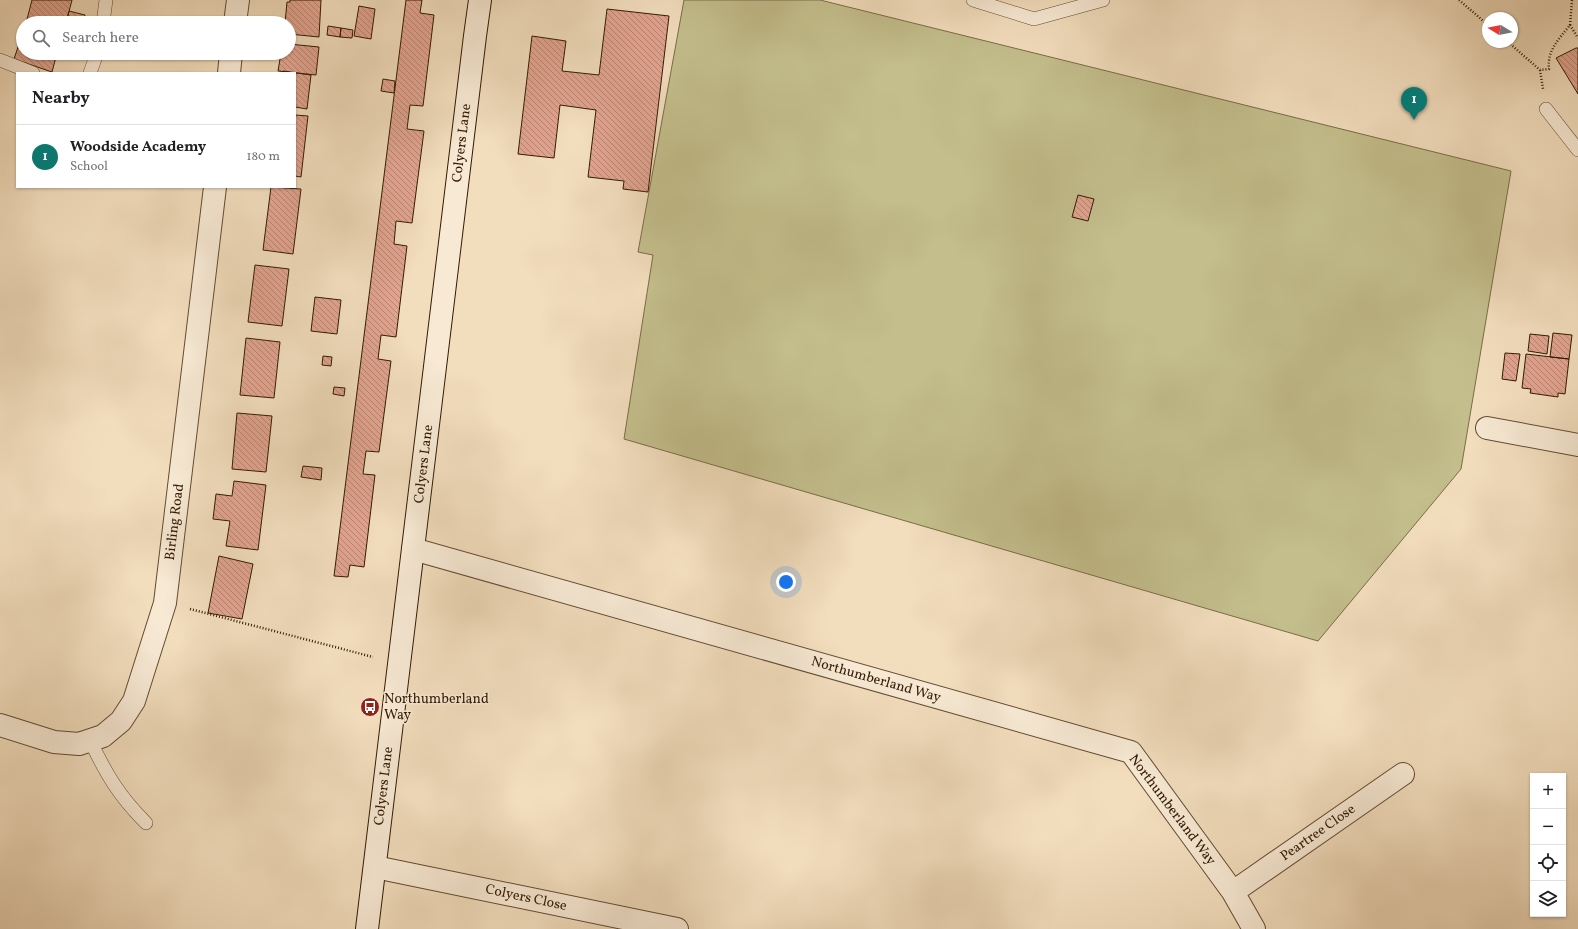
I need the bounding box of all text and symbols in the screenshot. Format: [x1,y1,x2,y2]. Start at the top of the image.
north arrow [1482,12,1518,48]
search box [16,16,296,60]
icon: search [30,27,52,49]
text: Search here [62,28,139,49]
text: Nearby [32,87,90,110]
pin: 1 [1401,87,1427,120]
street label: Colyers Lane [448,102,476,183]
text: Woodside Academy [70,137,206,158]
text: 1 [42,148,48,166]
text: 180 m [246,148,280,166]
text: School [70,158,108,176]
street label: Colyers Lane [410,423,438,504]
street label: Birling Road [161,482,189,561]
your location [776,572,796,592]
street label: Northumberland Way [809,652,944,708]
place label: Northumberland Way [384,690,489,725]
bus stop icon: Northumberland Way [359,696,381,718]
street label: Colyers Lane [370,745,398,826]
street label: Northumberland Way [1124,751,1220,870]
map controls [1530,773,1566,917]
button: + [1530,773,1566,809]
street label: Peartree Close [1277,800,1360,866]
button: − [1530,809,1566,845]
button: locate [1530,845,1566,881]
street label: Colyers Close [484,880,569,916]
button: layers [1530,881,1566,917]

